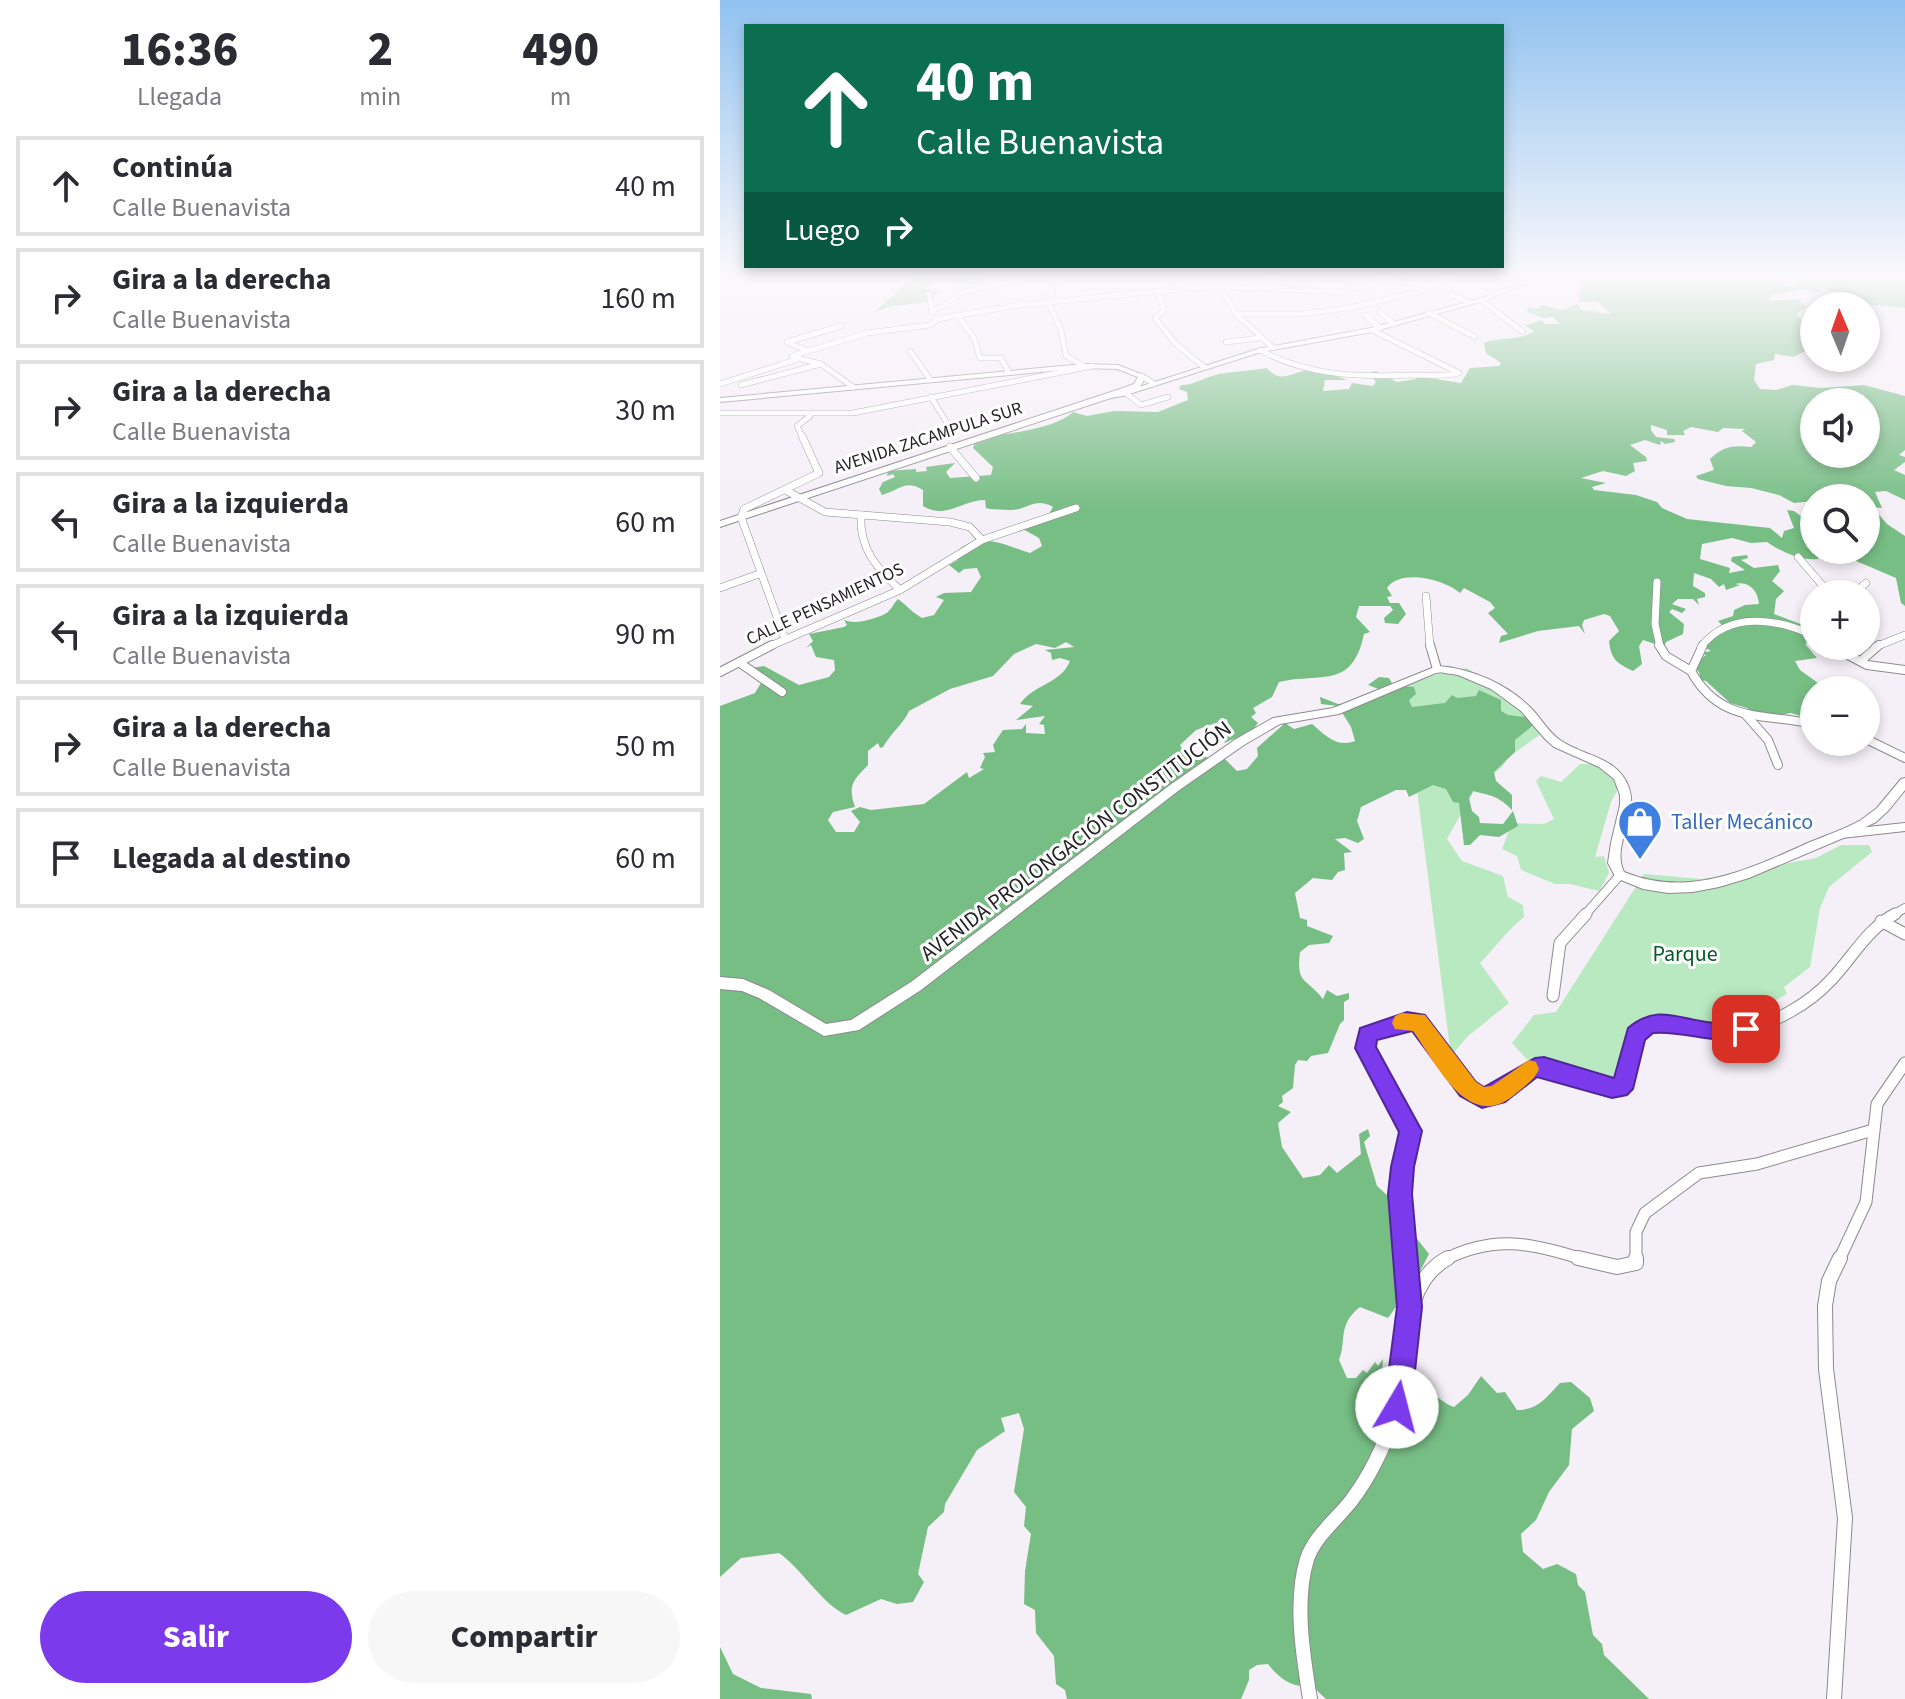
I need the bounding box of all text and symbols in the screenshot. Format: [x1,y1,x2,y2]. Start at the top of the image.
text: 16:36 [121,16,238,84]
text: 2 [367,16,393,84]
text: 490 [522,16,599,84]
text: 40 m [916,43,1034,122]
icon: ahead [784,56,888,160]
text: Llegada [137,78,222,115]
text: min [359,78,401,115]
text: m [550,78,571,115]
text: Calle Buenavista [916,117,1164,168]
text: Continúa [112,146,233,189]
icon: ahead [44,164,88,208]
text: 40 m [615,165,676,208]
text: Calle Buenavista [112,189,291,226]
icon: right [876,208,920,252]
text: Luego [784,209,860,252]
text: Gira a la derecha [112,258,331,301]
icon: right [44,276,88,320]
text: 160 m [600,277,676,320]
north arrow [1800,292,1880,372]
map controls [1800,292,1880,756]
text: Calle Buenavista [112,301,291,338]
text: Gira a la derecha [112,370,331,413]
icon: right [44,388,88,432]
button: sound [1800,388,1880,468]
text: 30 m [615,389,676,432]
street label: AVENIDA ZACAMPULA SUR [831,396,1025,480]
text: Calle Buenavista [112,413,291,450]
text: Gira a la izquierda [112,482,349,525]
button: search [1800,484,1880,564]
icon: left [44,500,88,544]
text: 60 m [615,501,676,544]
text: Calle Buenavista [112,525,291,562]
street label: CALLE PENSAMIENTOS [742,557,908,651]
button: + [1800,580,1880,660]
text: Gira a la izquierda [112,594,349,637]
icon: left [44,612,88,656]
text: 90 m [615,613,676,656]
text: Calle Buenavista [112,637,291,674]
button: − [1800,676,1880,756]
text: Gira a la derecha [112,706,331,749]
street label: AVENIDA PROLONGACIÓN CONSTITUCIÓN [914,713,1238,969]
icon: right [44,724,88,768]
text: 50 m [615,725,676,768]
text: Calle Buenavista [112,749,291,786]
shop icon: Taller Mecánico [1616,798,1664,861]
place label: Taller Mecánico [1671,806,1813,838]
icon: arrive [44,836,88,880]
text: Llegada al destino [112,837,351,880]
text: 60 m [615,837,676,880]
park label: Parque [1652,938,1718,970]
pin [1712,995,1780,1063]
icon: arrive [1724,1007,1768,1051]
position arrow [1355,1365,1439,1449]
button: Salir [40,1591,352,1683]
button: Compartir [368,1591,680,1683]

